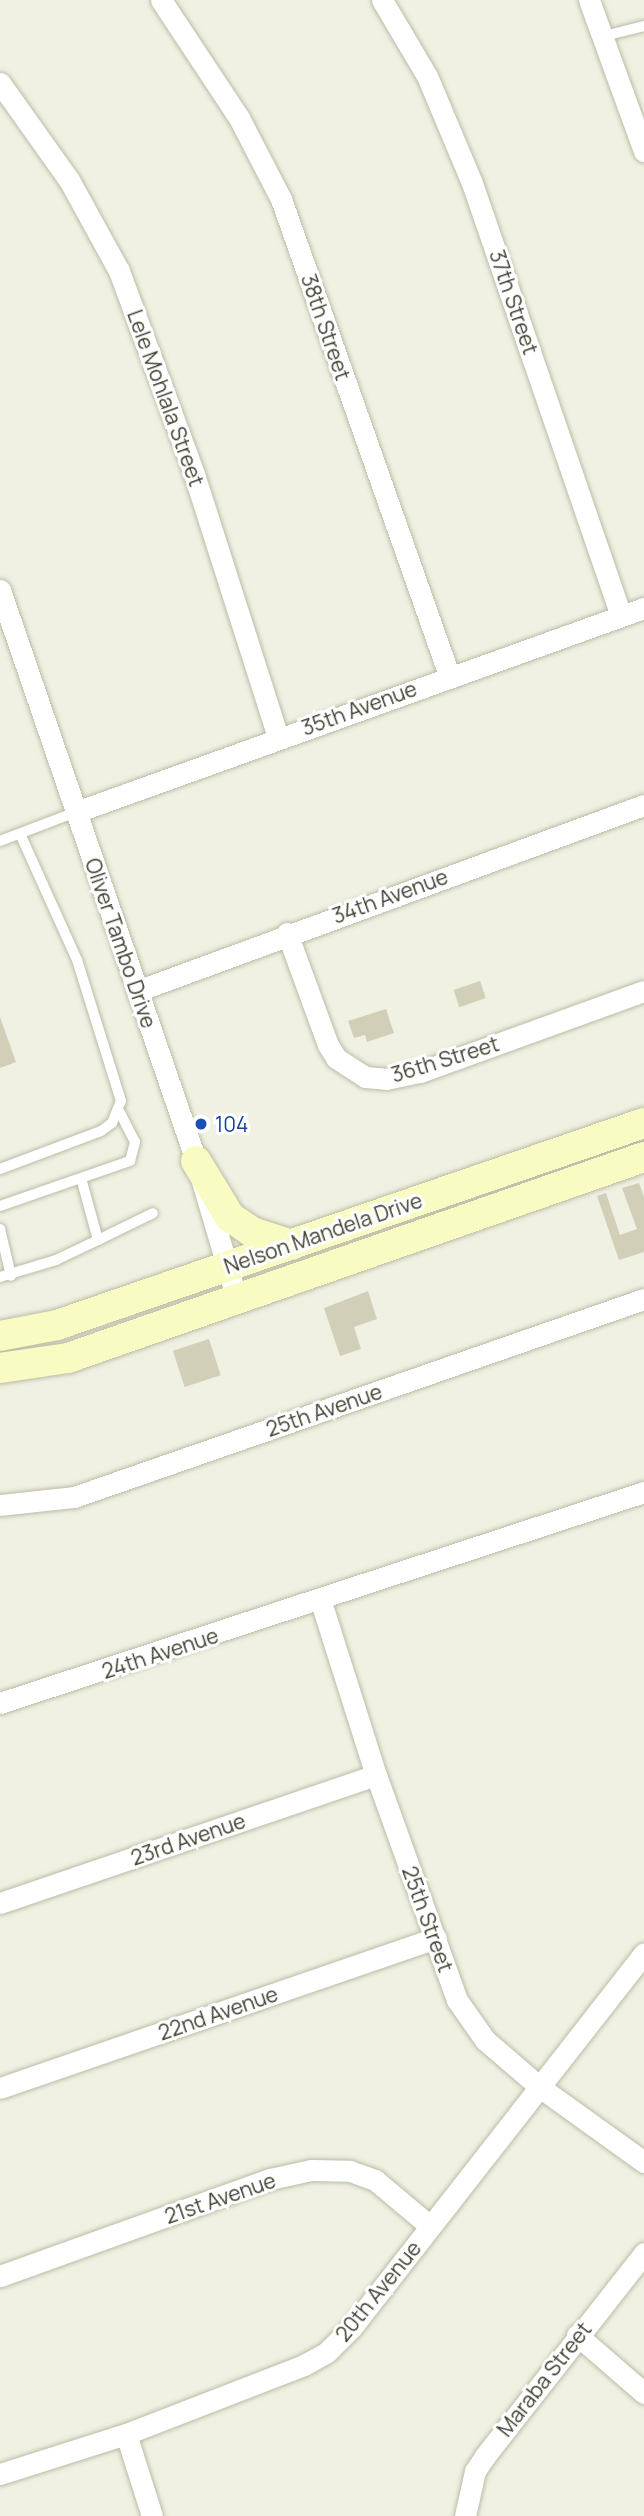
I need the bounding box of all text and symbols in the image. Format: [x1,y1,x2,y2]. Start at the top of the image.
street label: 37th Street [484,246,544,358]
street label: 38th Street [296,271,356,383]
street label: Lele Mohlala Street [122,306,210,490]
street label: 35th Avenue [298,676,420,740]
street label: Oliver Tambo Drive [80,855,162,1031]
street label: 34th Avenue [329,863,451,929]
street label: 36th Street [388,1031,502,1087]
place label: 104 [215,1111,248,1137]
marker: 104 [193,1116,209,1132]
street label: Nelson Mandela Drive [221,1187,425,1279]
street label: 25th Avenue [263,1378,385,1442]
street label: 24th Avenue [99,1622,221,1684]
street label: 23rd Avenue [127,1808,249,1870]
street label: 25th Street [397,1863,459,1975]
street label: 22nd Avenue [155,1981,281,2045]
street label: 21st Avenue [161,2167,279,2229]
street label: 20th Avenue [330,2236,426,2346]
street label: Maraba Street [492,2317,596,2441]

